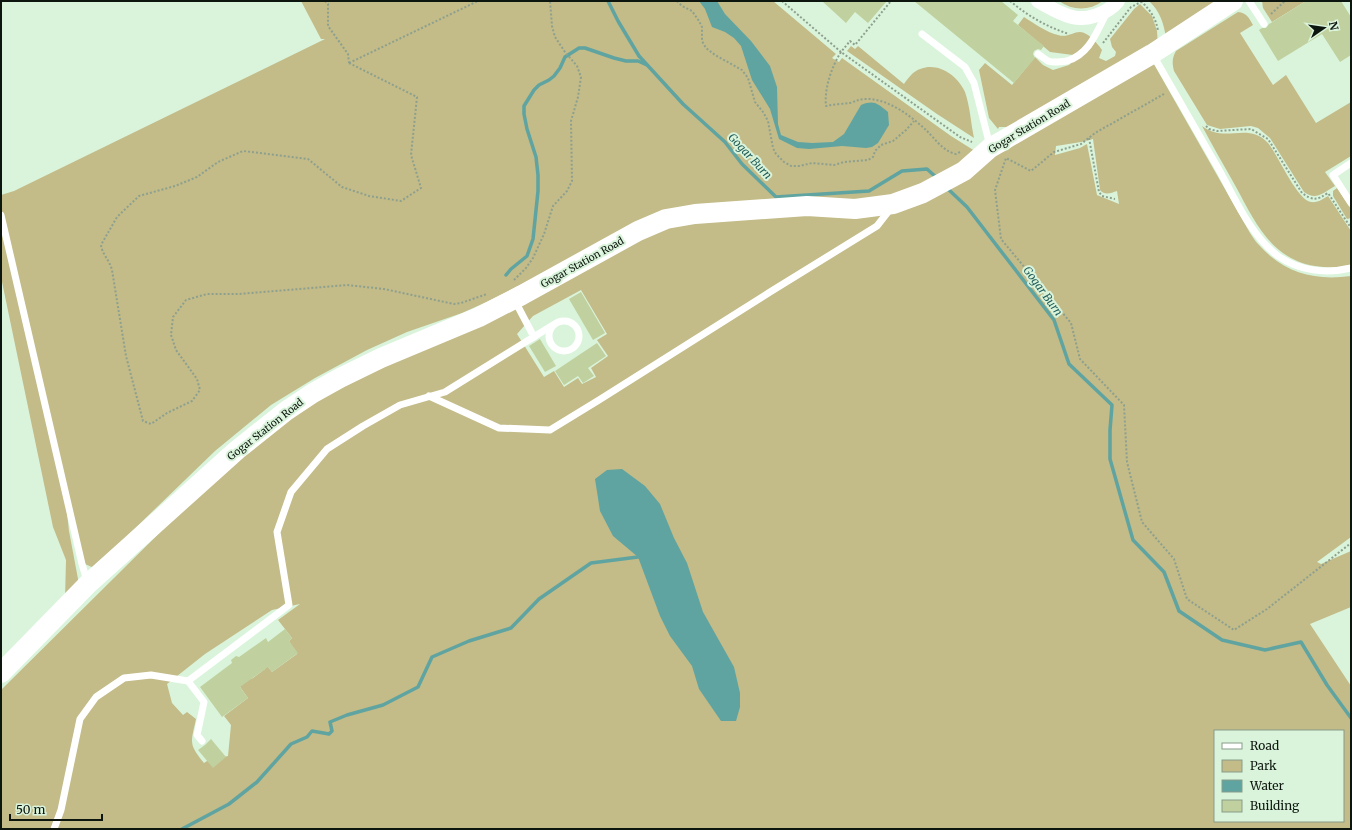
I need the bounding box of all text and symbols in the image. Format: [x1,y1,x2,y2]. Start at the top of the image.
north arrow [1304,8,1344,48]
text: N [1326,20,1342,32]
street label: Gogar Station Road [986,97,1072,156]
water label: Gogar Burn [725,130,775,182]
street label: Gogar Station Road [538,234,626,291]
water label: Gogar Burn [1020,264,1066,319]
street label: Gogar Station Road [225,396,306,463]
legend [1214,730,1344,822]
text: Road [1250,738,1279,753]
text: Park [1250,758,1277,773]
text: Water [1249,778,1285,793]
scale bar [10,796,102,822]
text: Building [1250,798,1300,813]
text: 50 m [16,802,45,817]

